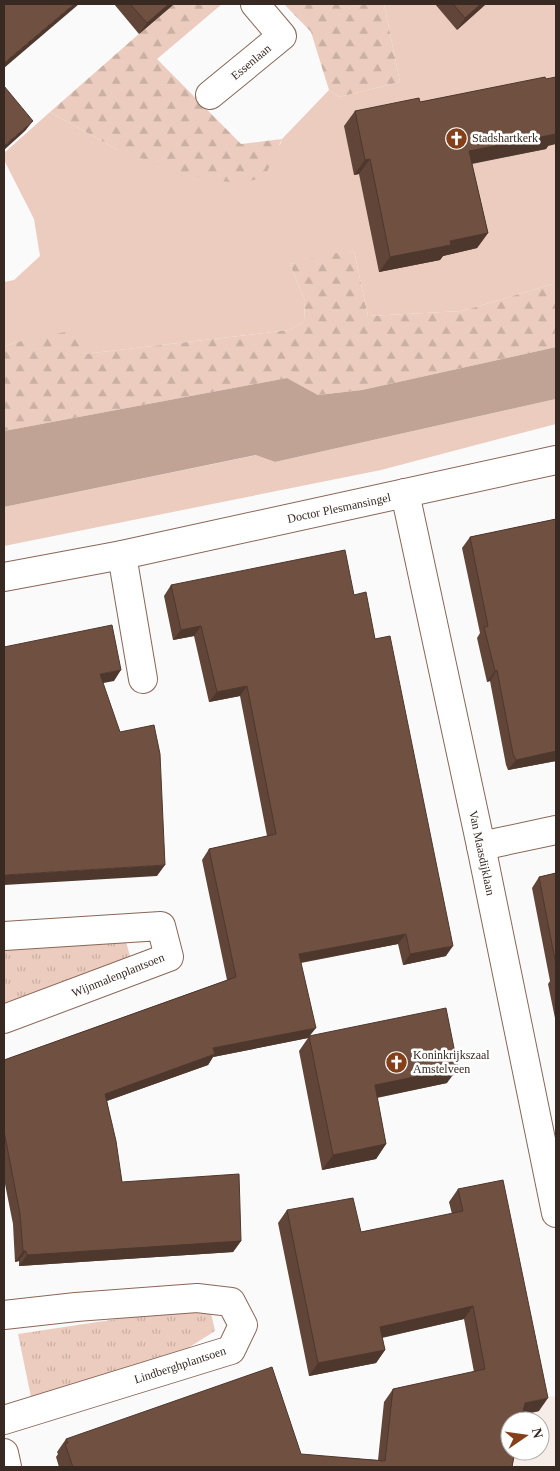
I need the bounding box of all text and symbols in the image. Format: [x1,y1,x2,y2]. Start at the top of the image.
street label: Essenlaan [228,41,274,83]
church icon: Stadshartkerk [444,126,468,150]
place label: Stadshartkerk [472,131,538,145]
street label: Doctor Plesmansingel [286,490,393,526]
street label: Van Maasdijklaan [466,809,498,897]
street label: Wijnmalenplantsoen [70,950,166,1000]
place label: Koninkrijkszaal Amstelveen [413,1048,490,1076]
church icon: Koninkrijkszaal Amstelveen [385,1050,409,1074]
street label: Lindberghplantsoen [132,1344,228,1386]
north arrow [500,1411,550,1461]
text: N [529,1427,546,1440]

